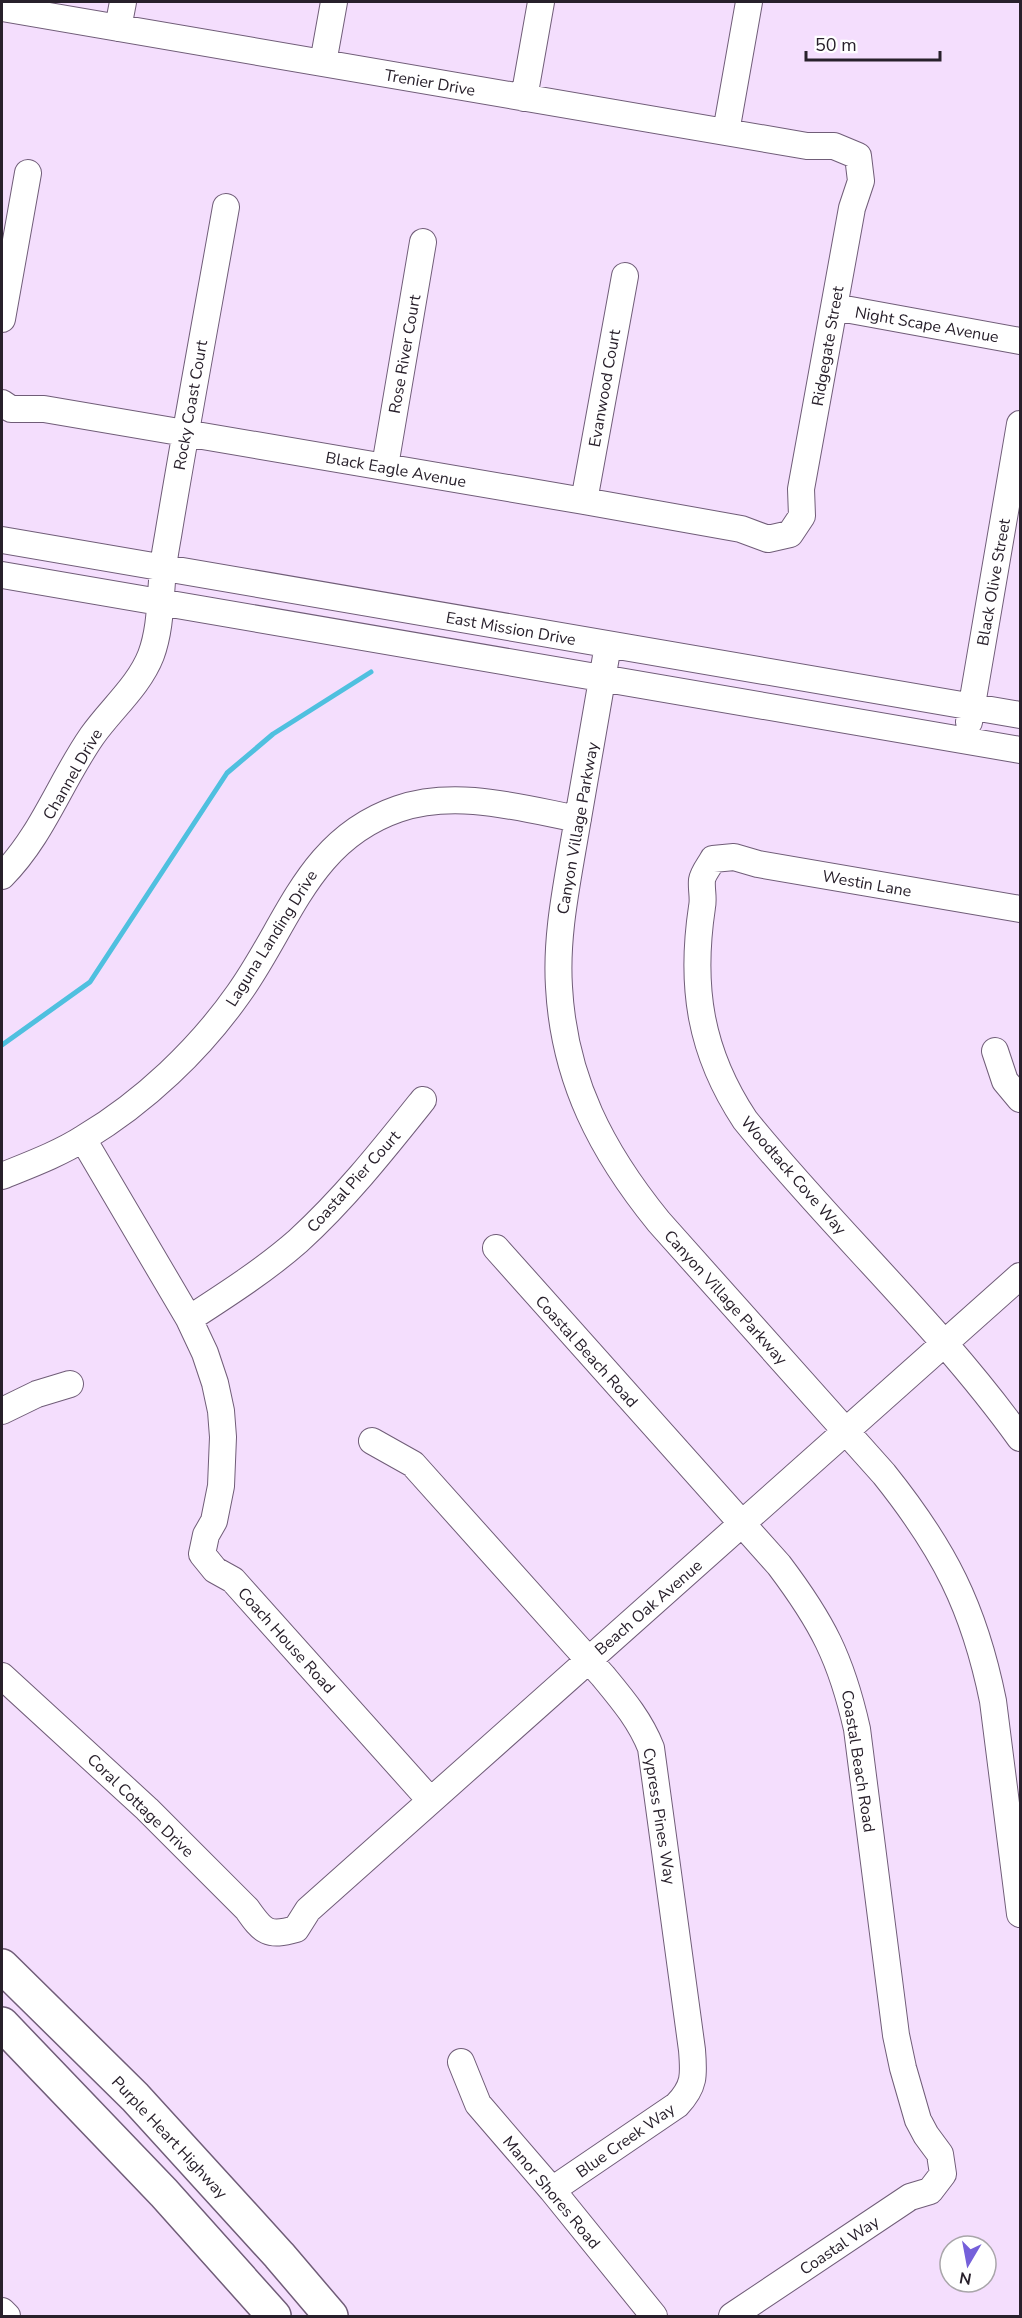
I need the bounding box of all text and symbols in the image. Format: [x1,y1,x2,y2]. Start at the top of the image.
scale bar [806,24,940,62]
text: 50 m [815,33,857,57]
street label: Trenier Drive [383,64,477,102]
street label: Ridgegate Street [807,284,849,408]
street label: Rose River Court [384,293,426,415]
street label: Night Scape Avenue [853,301,1001,348]
street label: Evanwood Court [584,327,626,449]
street label: Rocky Coast Court [169,338,213,472]
street label: Black Eagle Avenue [324,447,468,493]
street label: Black Olive Street [972,517,1016,647]
street label: East Mission Drive [444,607,578,651]
street label: Channel Drive [38,725,108,824]
street label: Canyon Village Parkway [552,740,604,916]
street label: Westin Lane [821,865,913,903]
street label: Laguna Landing Drive [221,866,323,1011]
street label: Woodtack Cove Way [736,1112,851,1240]
street label: Coastal Pier Court [302,1126,406,1237]
street label: Canyon Village Parkway [659,1225,792,1370]
street label: Coastal Beach Road [530,1291,643,1412]
street label: Beach Oak Avenue [590,1555,707,1661]
street label: Coach House Road [233,1583,340,1698]
street label: Coastal Beach Road [836,1688,880,1834]
street label: Cypress Pines Way [637,1746,681,1887]
street label: Coral Cottage Drive [82,1749,198,1862]
street label: Purple Heart Highway [106,2071,233,2204]
street label: Blue Creek Way [572,2098,680,2183]
street label: Manor Shores Road [497,2132,605,2254]
street label: Coastal Way [795,2211,884,2281]
north arrow [938,2234,998,2294]
text: N [958,2266,973,2290]

